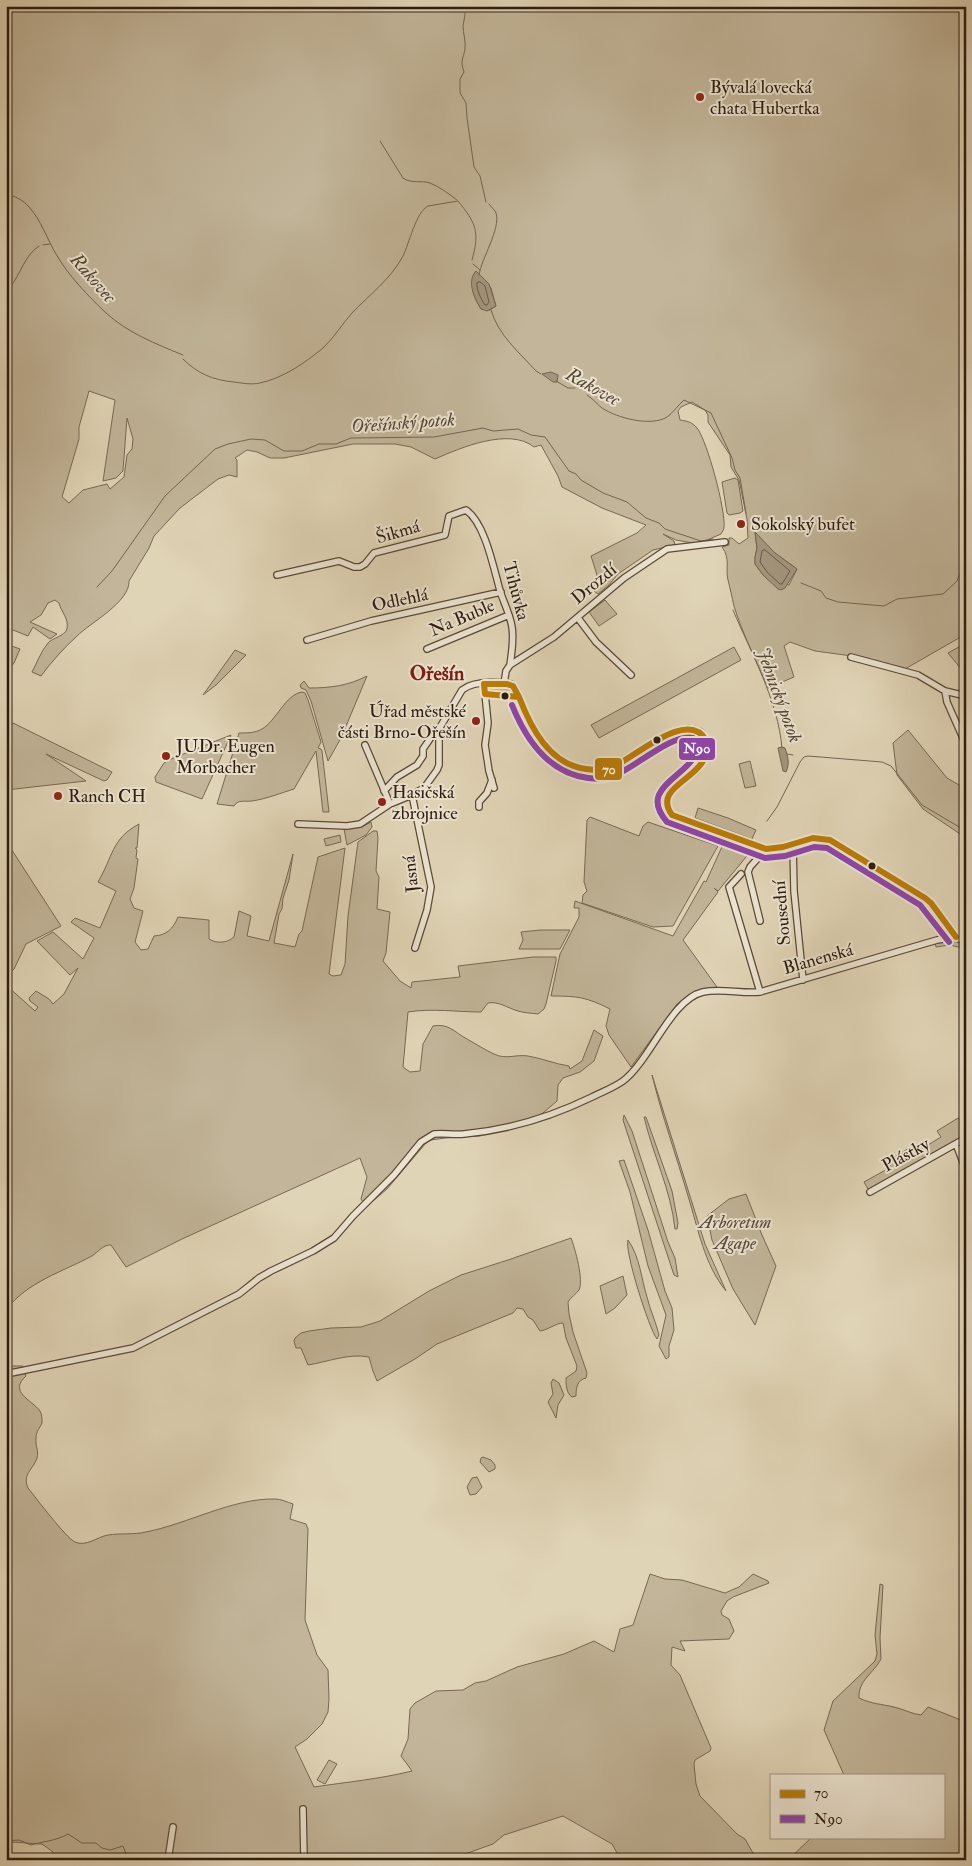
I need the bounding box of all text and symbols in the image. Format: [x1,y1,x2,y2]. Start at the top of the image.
place label: Bývalá lovecká chata Hubertka [710,76,820,120]
marker: Bývalá lovecká chata Hubertka [694,91,706,103]
water label: Rakovec [64,247,122,309]
water label: Rakovec [561,362,625,412]
water label: Ořešínský potok [350,407,456,439]
place label: Sokolský bufet [751,513,855,536]
street label: Šikmá [373,514,423,549]
marker: Sokolský bufet [735,518,747,530]
street label: Drozdí [567,558,622,610]
street label: Tihůvka [497,559,535,624]
street label: Odlehlá [370,583,431,617]
street label: Na Buble [426,594,499,642]
water label: Jehnický potok [751,644,807,746]
district label: Ořešín [410,661,465,686]
unlabelled marker [500,691,510,701]
place label: Úřad městské části Brno-Ořešín [338,700,466,744]
marker: Úřad městské části Brno-Ořešín [470,715,482,727]
place label: JUDr. Eugen Morbacher [175,735,275,779]
unlabelled marker [652,735,662,745]
line badge: N90 [678,737,716,761]
text: N90 [683,740,710,757]
marker: JUDr. Eugen Morbacher [160,750,172,762]
line badge: 70 [594,757,623,781]
text: 70 [602,761,616,778]
place label: Hasičská zbrojnice [392,781,458,825]
place label: Ranch CH [68,785,146,808]
marker: Ranch CH [52,790,64,802]
marker: Hasičská zbrojnice [376,796,388,808]
street label: Jasná [398,854,424,895]
unlabelled marker [867,861,877,871]
street label: Sousední [768,879,796,946]
street label: Blanenská [780,938,856,980]
street label: Plástky [878,1132,935,1177]
park label: Arboretum Agape [697,1211,771,1255]
legend [770,1774,944,1838]
text: 70 [814,1784,829,1803]
text: N90 [814,1810,843,1829]

